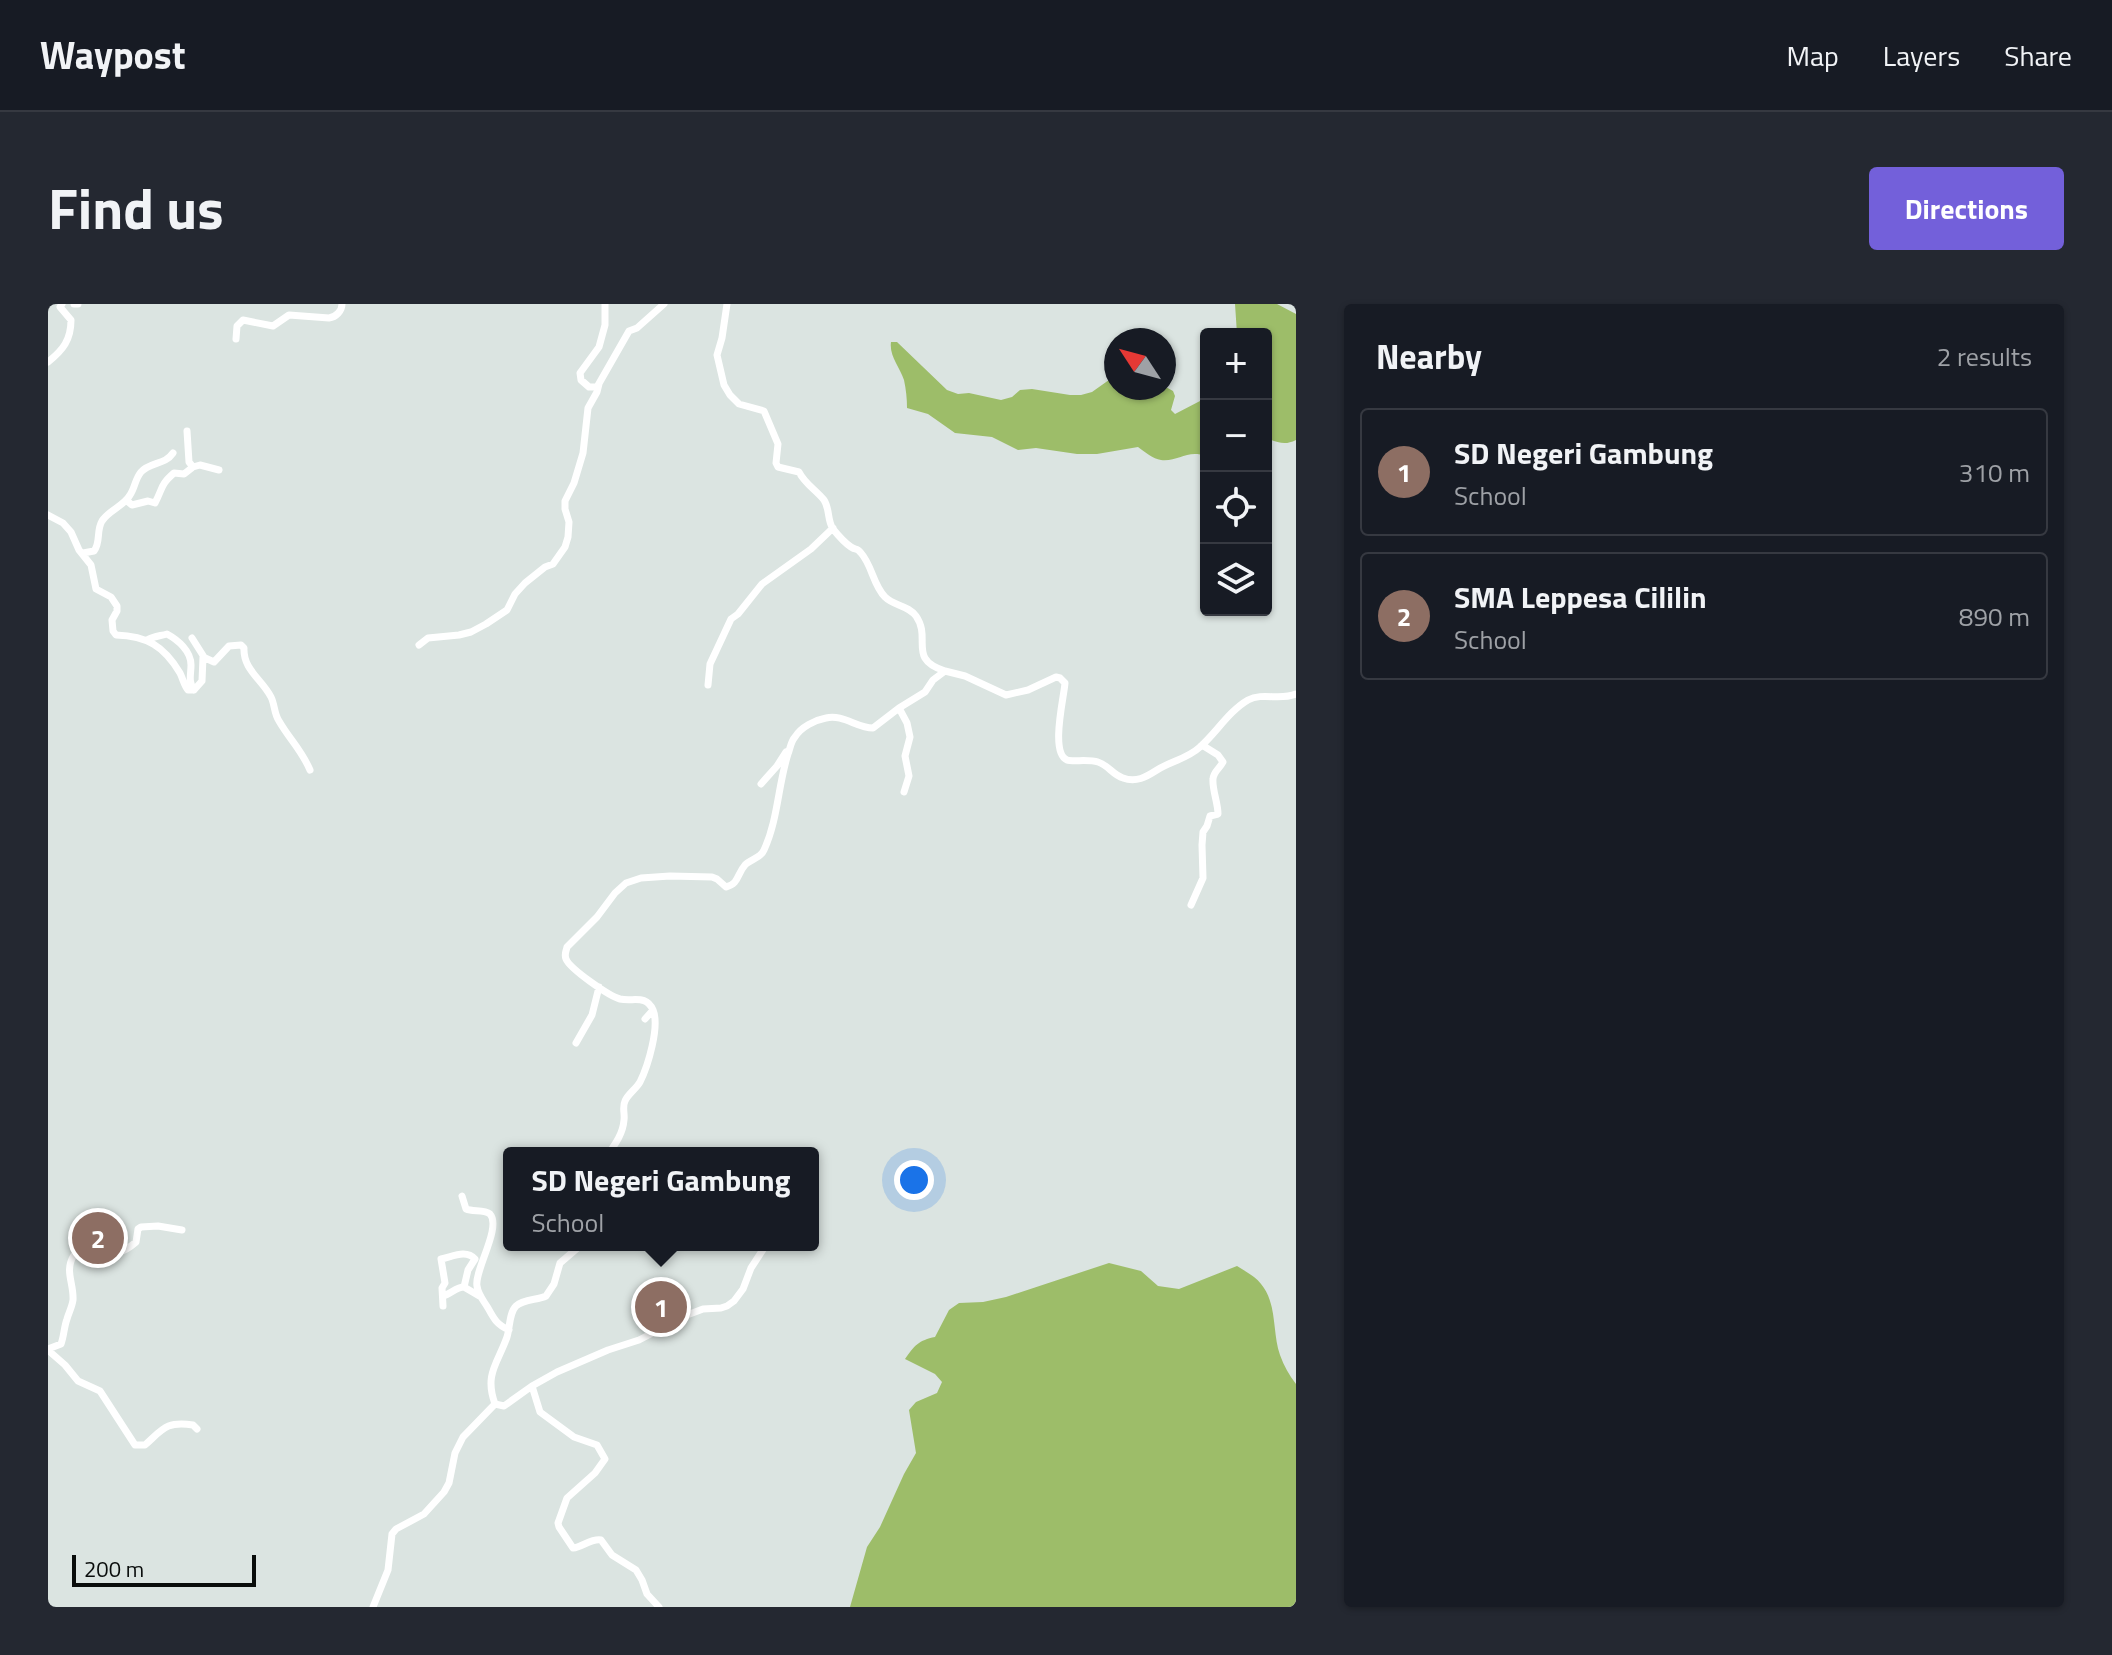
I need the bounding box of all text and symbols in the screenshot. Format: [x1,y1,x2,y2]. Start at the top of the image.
text: Waypost [40,26,186,84]
text: Map [1786,34,1839,77]
text: Layers [1883,34,1960,77]
text: Share [2004,34,2072,77]
text: Find us [48,166,224,251]
button: Directions [1869,167,2064,250]
north arrow [1104,328,1176,400]
map controls [1200,328,1272,616]
button: + [1200,328,1272,400]
text: Nearby [1376,330,1482,382]
text: 2 results [1937,337,2032,376]
button: − [1200,400,1272,472]
text: SD Negeri Gambung [1454,430,1713,476]
text: 1 [1397,453,1411,492]
text: 310 m [1959,453,2030,492]
button: locate [1200,472,1272,544]
text: School [1454,476,1527,515]
button: layers [1200,544,1272,616]
text: SMA Leppesa Cililin [1454,574,1707,620]
text: 2 [1397,597,1411,636]
text: 890 m [1959,597,2030,636]
text: School [1454,620,1527,659]
popup [503,1147,819,1251]
text: SD Negeri Gambung [531,1157,791,1203]
your location [894,1160,934,1200]
text: School [531,1203,604,1242]
pin: 2 [72,1208,124,1268]
pin: 1 [635,1277,687,1337]
scale bar [72,1551,256,1587]
text: 200 m [84,1552,144,1586]

